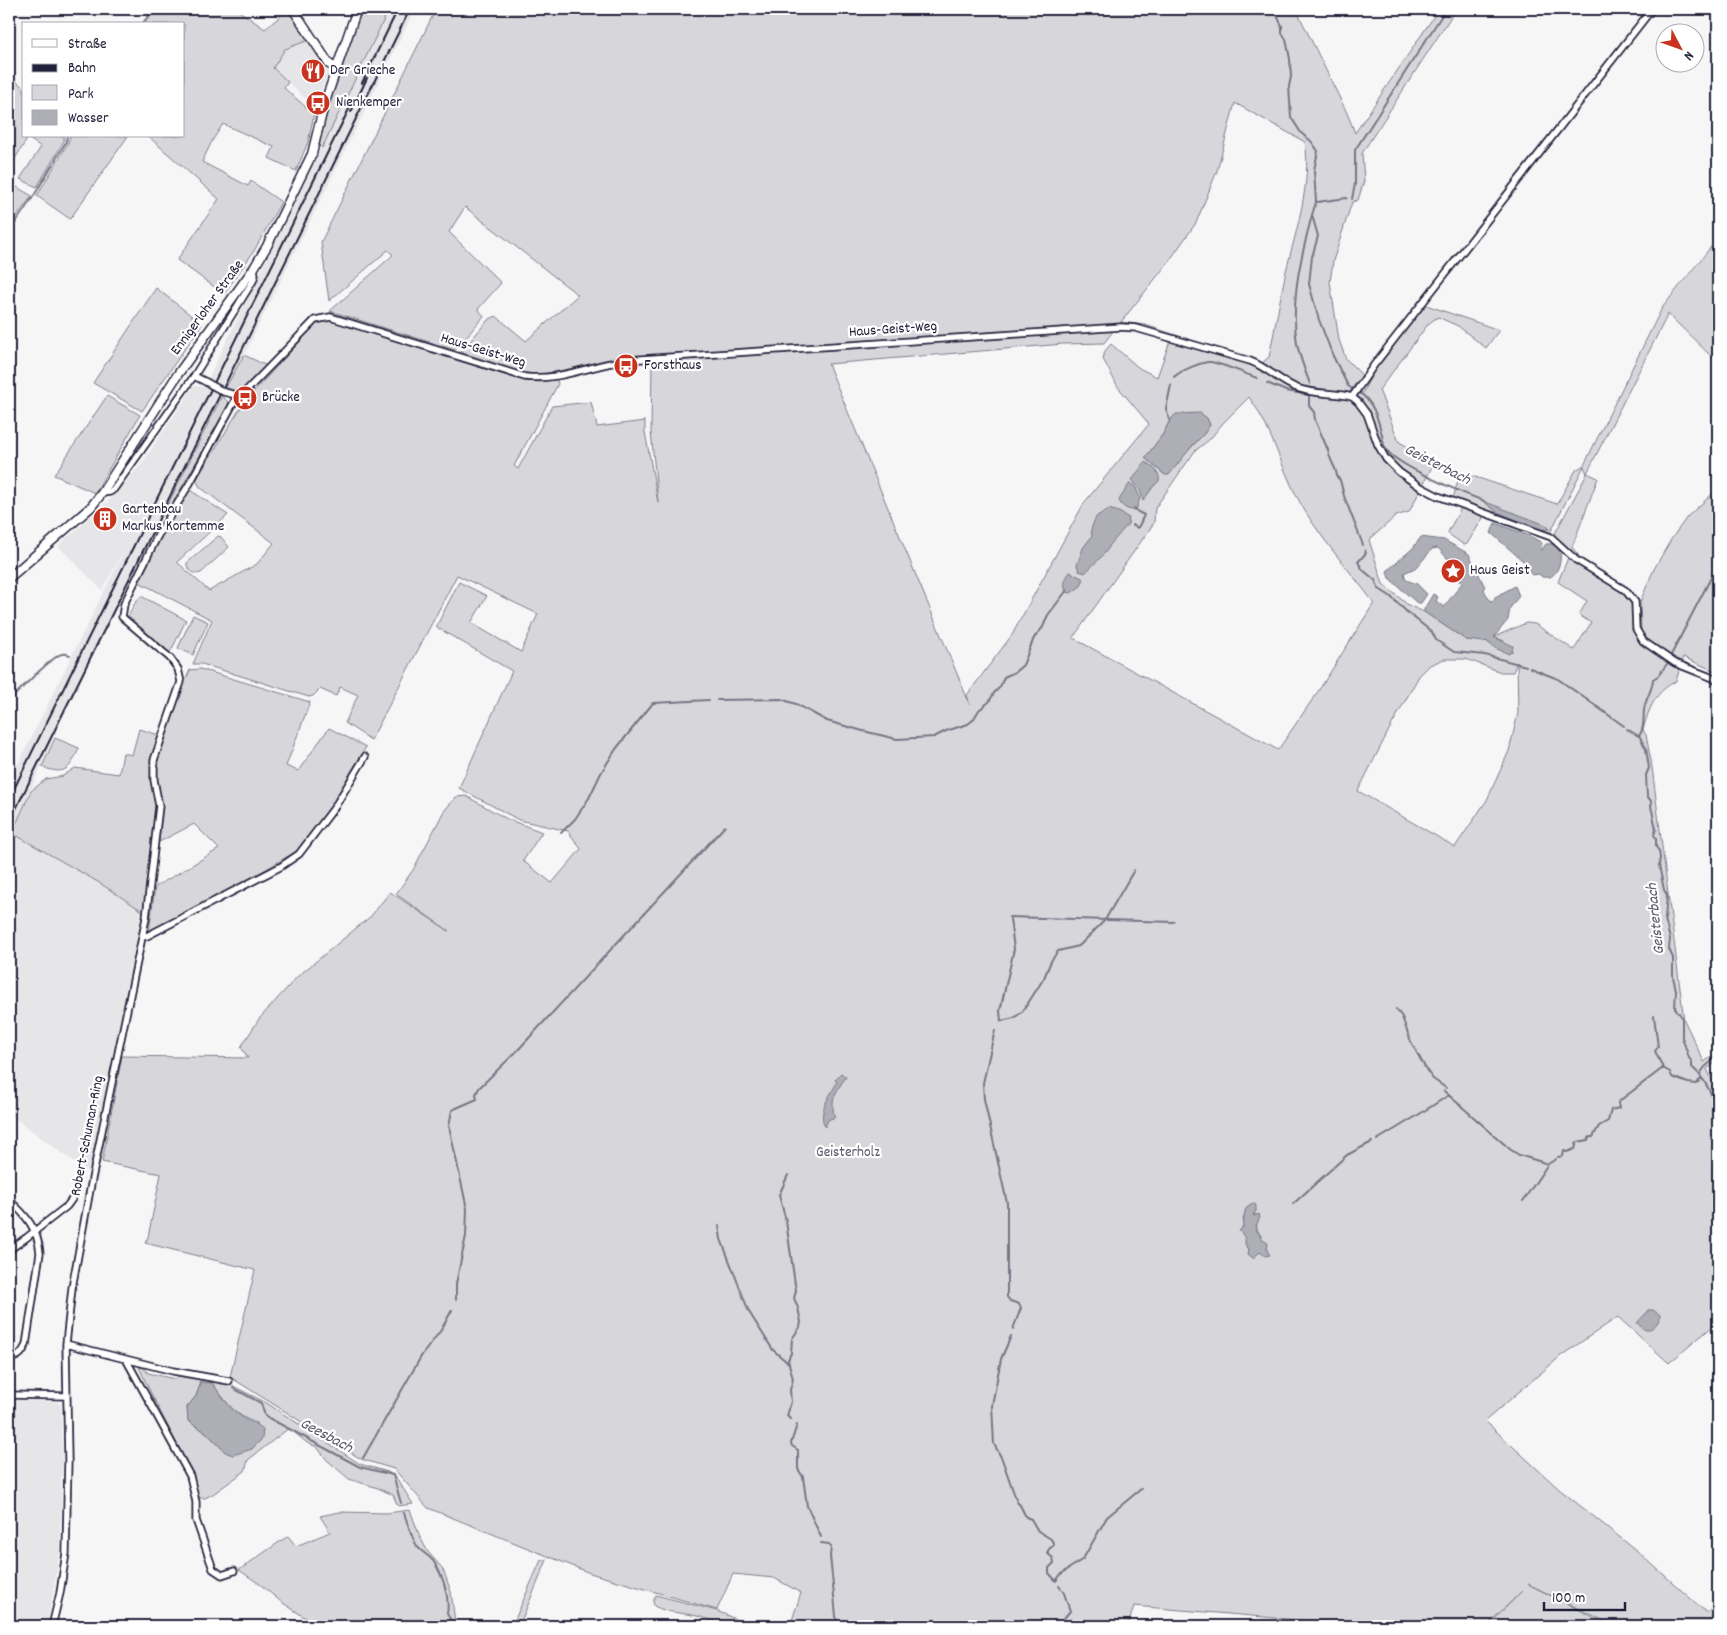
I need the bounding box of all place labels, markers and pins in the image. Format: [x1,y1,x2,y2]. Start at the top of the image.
restaurant icon: Der Grieche [300,58,326,84]
place label: Der Grieche [330,60,396,82]
bus stop icon: Nienkemper [305,90,331,116]
place label: Nienkemper [336,92,402,114]
bus stop icon: Forsthaus [613,353,639,379]
place label: Forsthaus [644,355,701,377]
bus stop icon: Brücke [232,385,258,411]
place label: Brücke [262,387,300,409]
place label: Gartenbau Markus Kortemme [122,499,225,538]
building icon: Gartenbau Markus Kortemme [92,506,118,532]
place icon: Haus Geist [1440,558,1466,584]
place label: Haus Geist [1470,560,1530,582]

